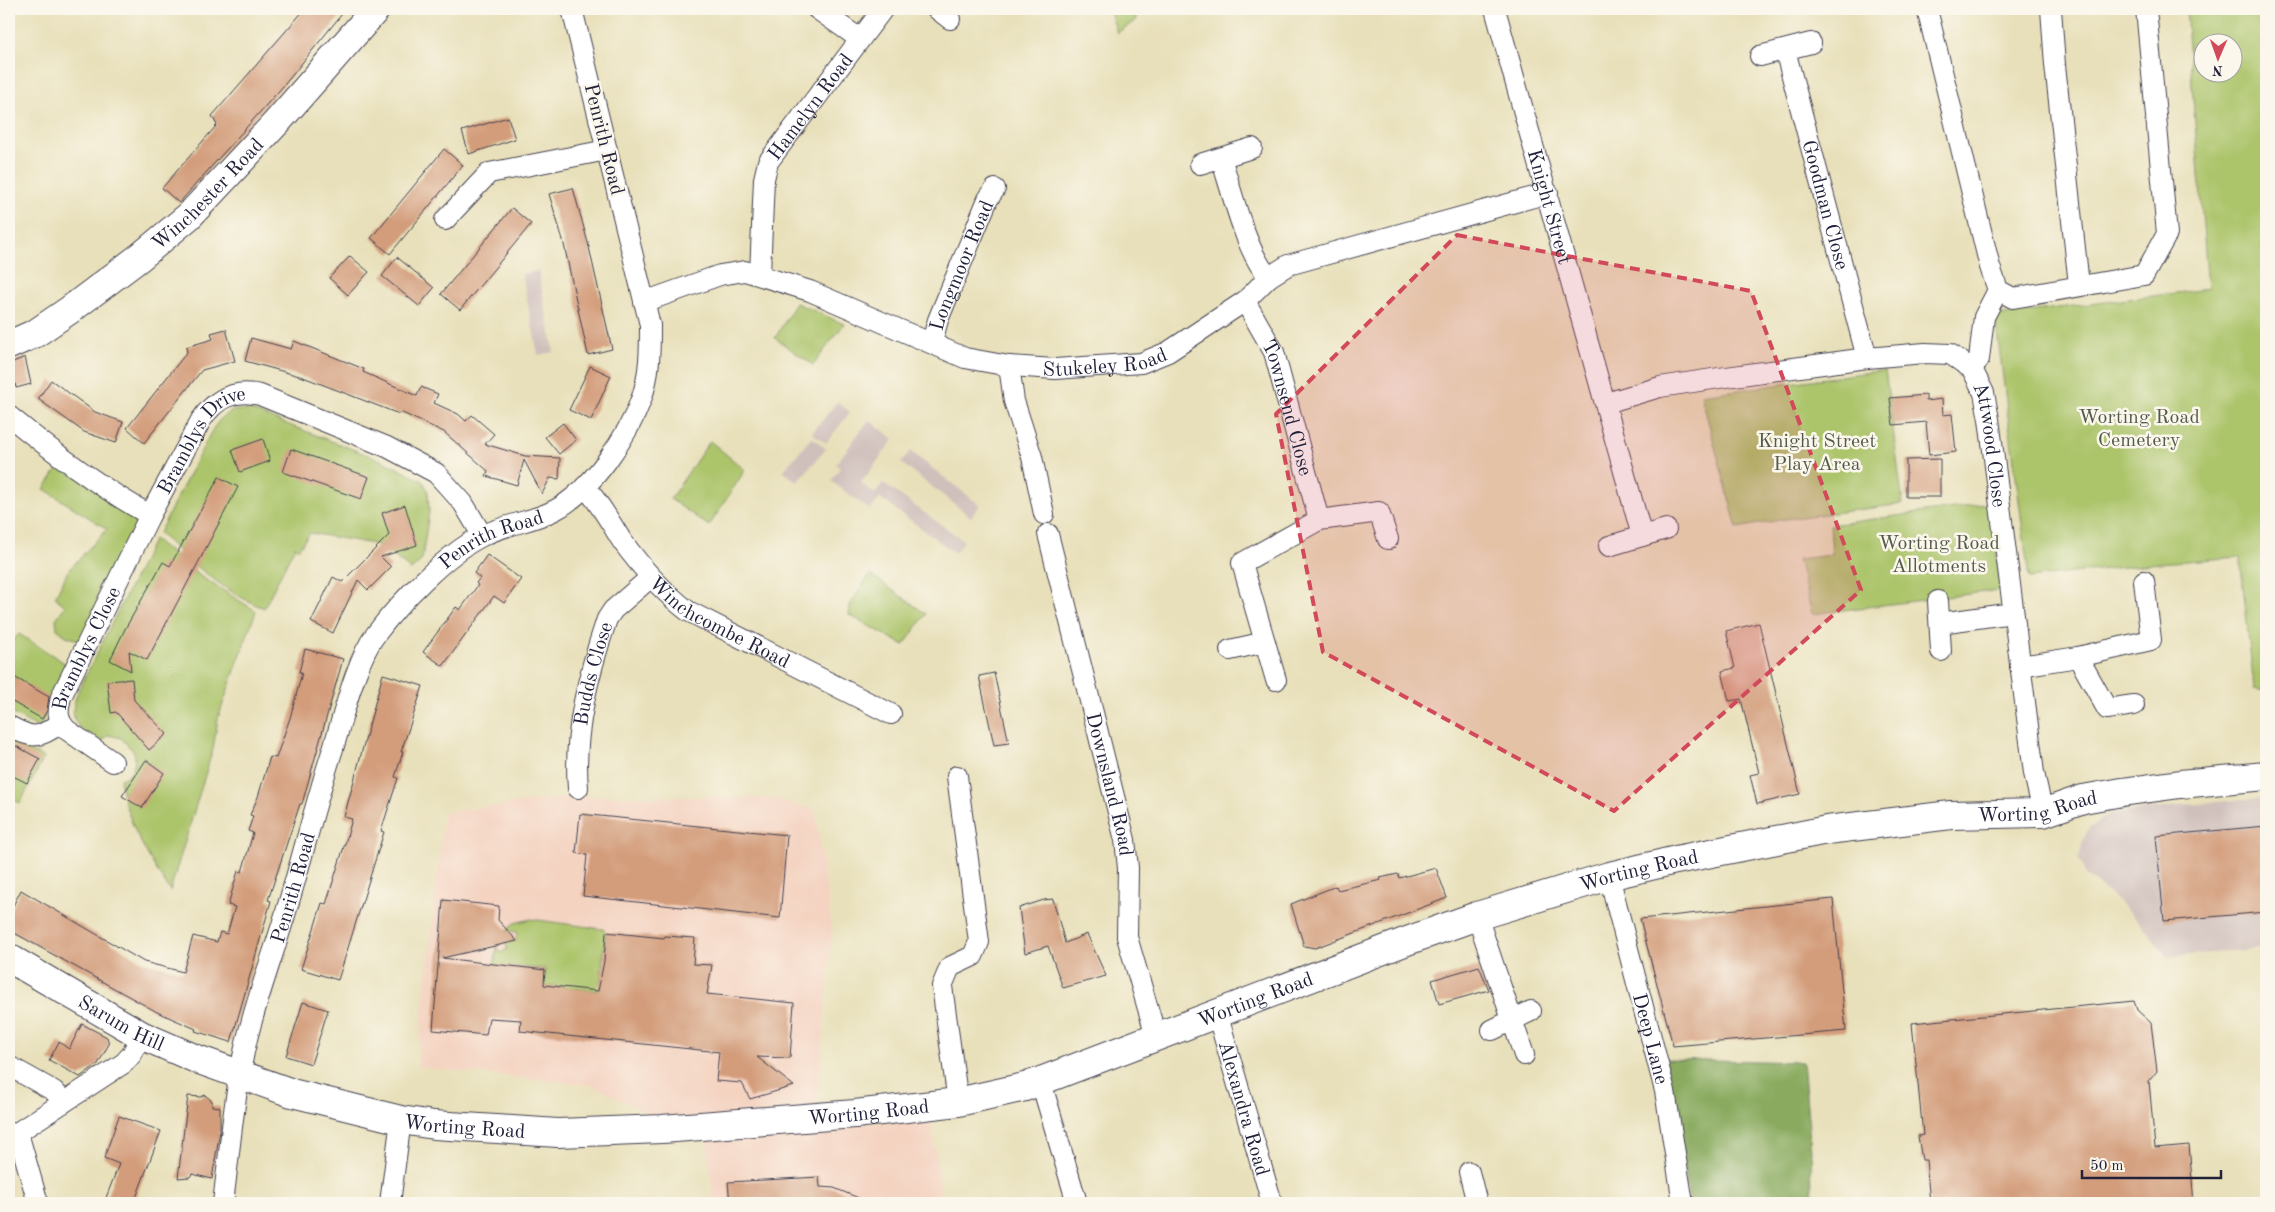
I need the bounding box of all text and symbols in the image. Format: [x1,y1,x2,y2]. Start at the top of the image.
north arrow [2192,32,2242,82]
street label: Hamelyn Road [765,51,858,165]
text: N [2212,63,2223,77]
street label: Penrith Road [580,82,627,197]
street label: Winchester Road [149,135,268,255]
street label: Goodman Close [1797,138,1851,272]
street label: Knight Street [1523,147,1574,267]
street label: Longmoor Road [928,198,998,333]
street label: Townsend Close [1257,337,1315,478]
street label: Stukeley Road [1042,346,1170,381]
street label: Attwood Close [1968,379,2008,508]
street label: Bramblys Drive [155,385,246,498]
park label: Worting Road Cemetery [2078,408,2200,451]
park label: Knight Street Play Area [1758,432,1876,475]
street label: Penrith Road [436,508,547,574]
park label: Worting Road Allotments [1878,534,2000,577]
street label: Winchcombe Road [644,574,793,673]
street label: Bramblys Close [50,584,125,712]
street label: Budds Close [572,620,617,727]
street label: Downsland Road [1081,711,1135,857]
street label: Worting Road [1977,789,2099,826]
street label: Penrith Road [269,831,320,946]
street label: Worting Road [1577,848,1700,896]
street label: Worting Road [1195,970,1316,1032]
street label: Deep Lane [1628,991,1671,1087]
street label: Sarum Hill [74,993,167,1056]
street label: Alexandra Road [1214,1039,1272,1179]
street label: Worting Road [807,1097,931,1130]
street label: Worting Road [402,1113,526,1143]
scale bar [2082,1147,2221,1179]
text: 50 m [2090,1159,2124,1174]

